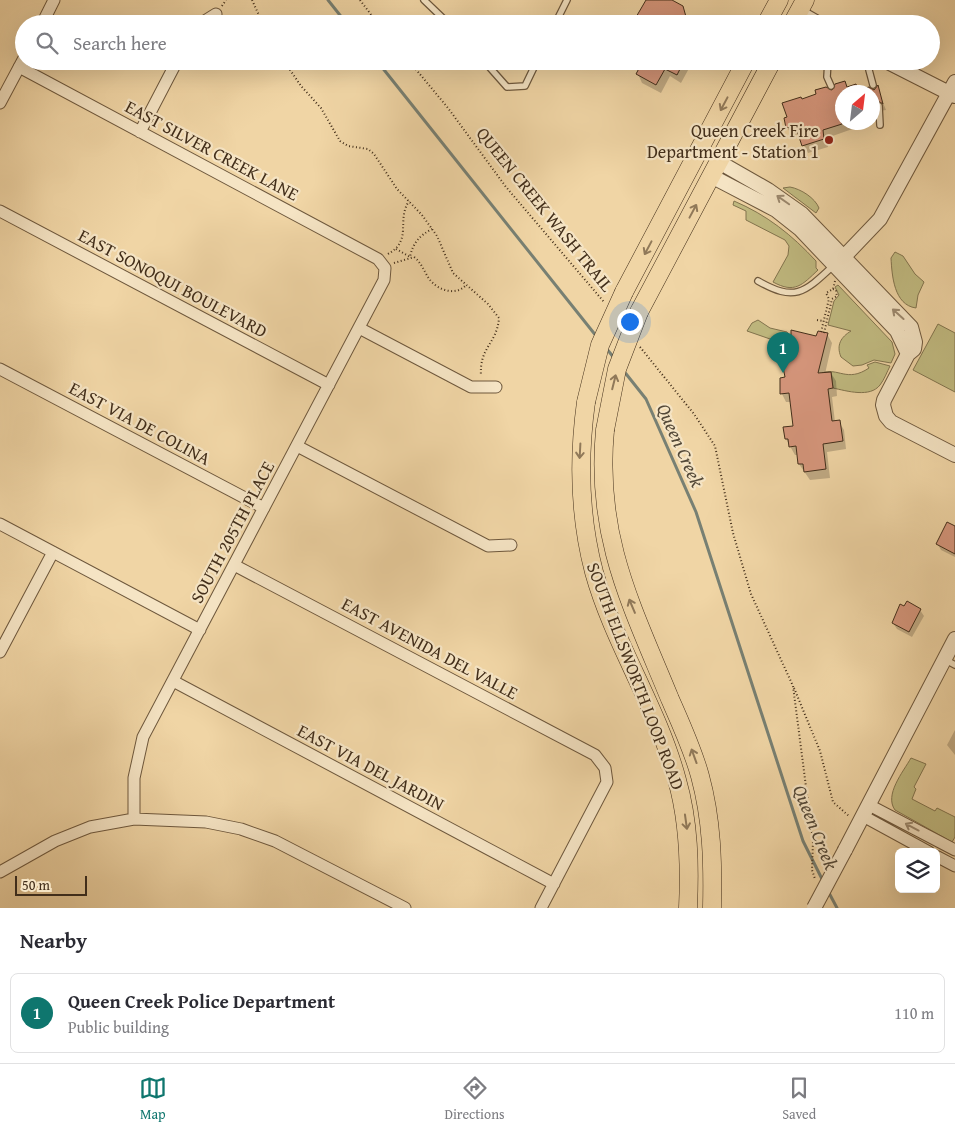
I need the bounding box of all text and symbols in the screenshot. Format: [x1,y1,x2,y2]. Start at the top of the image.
search box [15,15,940,70]
icon: search [33,29,61,57]
text: Search here [73,29,167,57]
north arrow [835,85,880,130]
street label: EAST SILVER CREEK LANE [120,93,304,207]
one-way arrow [719,97,729,112]
place label: Queen Creek Fire Department - Station 1 [647,117,819,165]
street label: QUEEN CREEK WASH TRAIL [470,121,620,297]
marker: Queen Creek Fire Department - Station 1 [823,134,835,146]
one-way arrow [776,195,790,205]
one-way arrow [689,204,698,219]
street label: EAST SONOQUI BOULEVARD [74,222,272,344]
one-way arrow [642,240,652,255]
one-way arrow [892,308,905,320]
your location [617,309,643,335]
pin: 1 [767,332,799,373]
street label: EAST VIA DE COLINA [64,374,216,472]
one-way arrow [610,374,619,390]
water label: Queen Creek [650,399,712,492]
one-way arrow [576,442,585,458]
street label: SOUTH 205TH PLACE [183,456,281,608]
street label: SOUTH ELLSWORTH LOOP ROAD [580,558,692,794]
street label: EAST AVENIDA DEL VALLE [337,590,523,706]
one-way arrow [626,599,636,614]
street label: EAST VIA DEL JARDIN [293,717,450,817]
one-way arrow [688,749,697,764]
water label: Queen Creek [786,780,846,874]
one-way arrow [681,814,691,830]
one-way arrow [905,822,920,832]
map controls [895,848,940,893]
button: layers [895,848,940,893]
scale bar [15,873,88,896]
text: 50 m [22,875,50,895]
text: Nearby [20,925,87,956]
text: Queen Creek Police Department [68,987,335,1015]
text: 1 [33,1001,41,1025]
text: 110 m [894,1001,934,1025]
text: Public building [68,1015,169,1039]
tab: Map [139,1074,167,1124]
tab: Directions [444,1074,505,1124]
tab: Saved [782,1074,816,1124]

